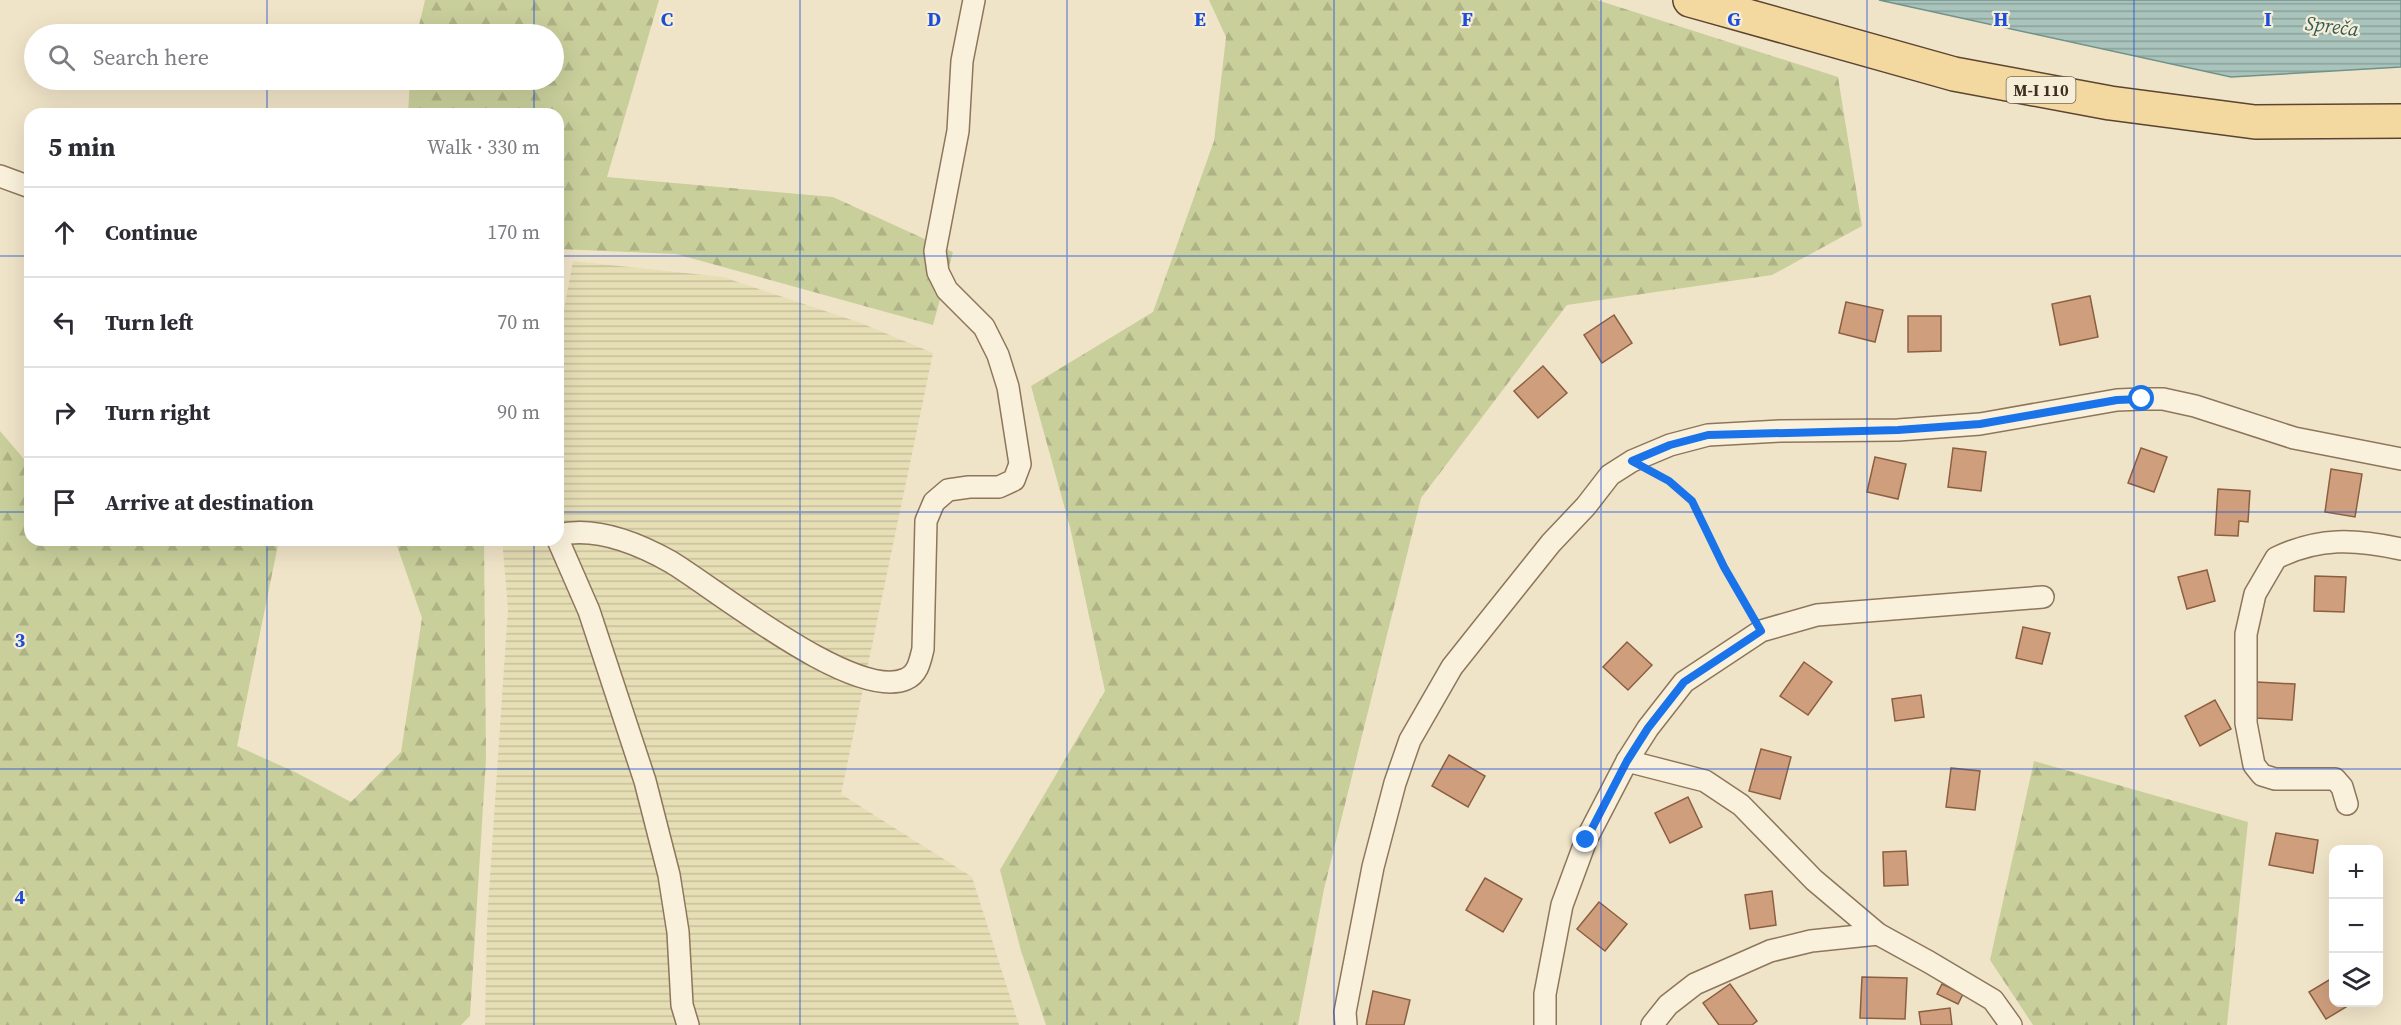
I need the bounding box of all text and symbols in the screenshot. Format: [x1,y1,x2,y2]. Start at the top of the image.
text: C [661,5,673,33]
text: D [927,5,941,33]
text: E [1194,5,1206,33]
text: F [1461,5,1473,33]
text: G [1727,5,1741,33]
text: H [1993,5,2009,33]
text: I [2264,5,2272,33]
water label: Spreča [2304,9,2361,43]
search box [24,24,564,90]
icon: search [45,41,78,74]
text: Search here [93,42,209,72]
road number: M-I 110 [2006,77,2076,103]
text: 5 min [48,129,115,165]
text: Walk · 330 m [427,133,540,161]
icon: ahead [48,216,81,249]
text: Continue [105,217,198,247]
text: 170 m [487,218,540,246]
icon: left [48,306,81,339]
text: Turn left [105,307,193,337]
text: 70 m [497,308,540,336]
route start [2128,385,2154,411]
icon: right [48,396,81,429]
text: Turn right [105,397,210,427]
text: 90 m [497,398,540,426]
icon: arrive [48,486,81,519]
text: Arrive at destination [105,487,314,517]
text: 3 [15,626,26,654]
route end [1572,826,1598,852]
map controls [2329,845,2383,1007]
button: + [2329,845,2383,899]
text: 4 [15,883,26,911]
button: − [2329,899,2383,953]
button: layers [2329,953,2383,1007]

